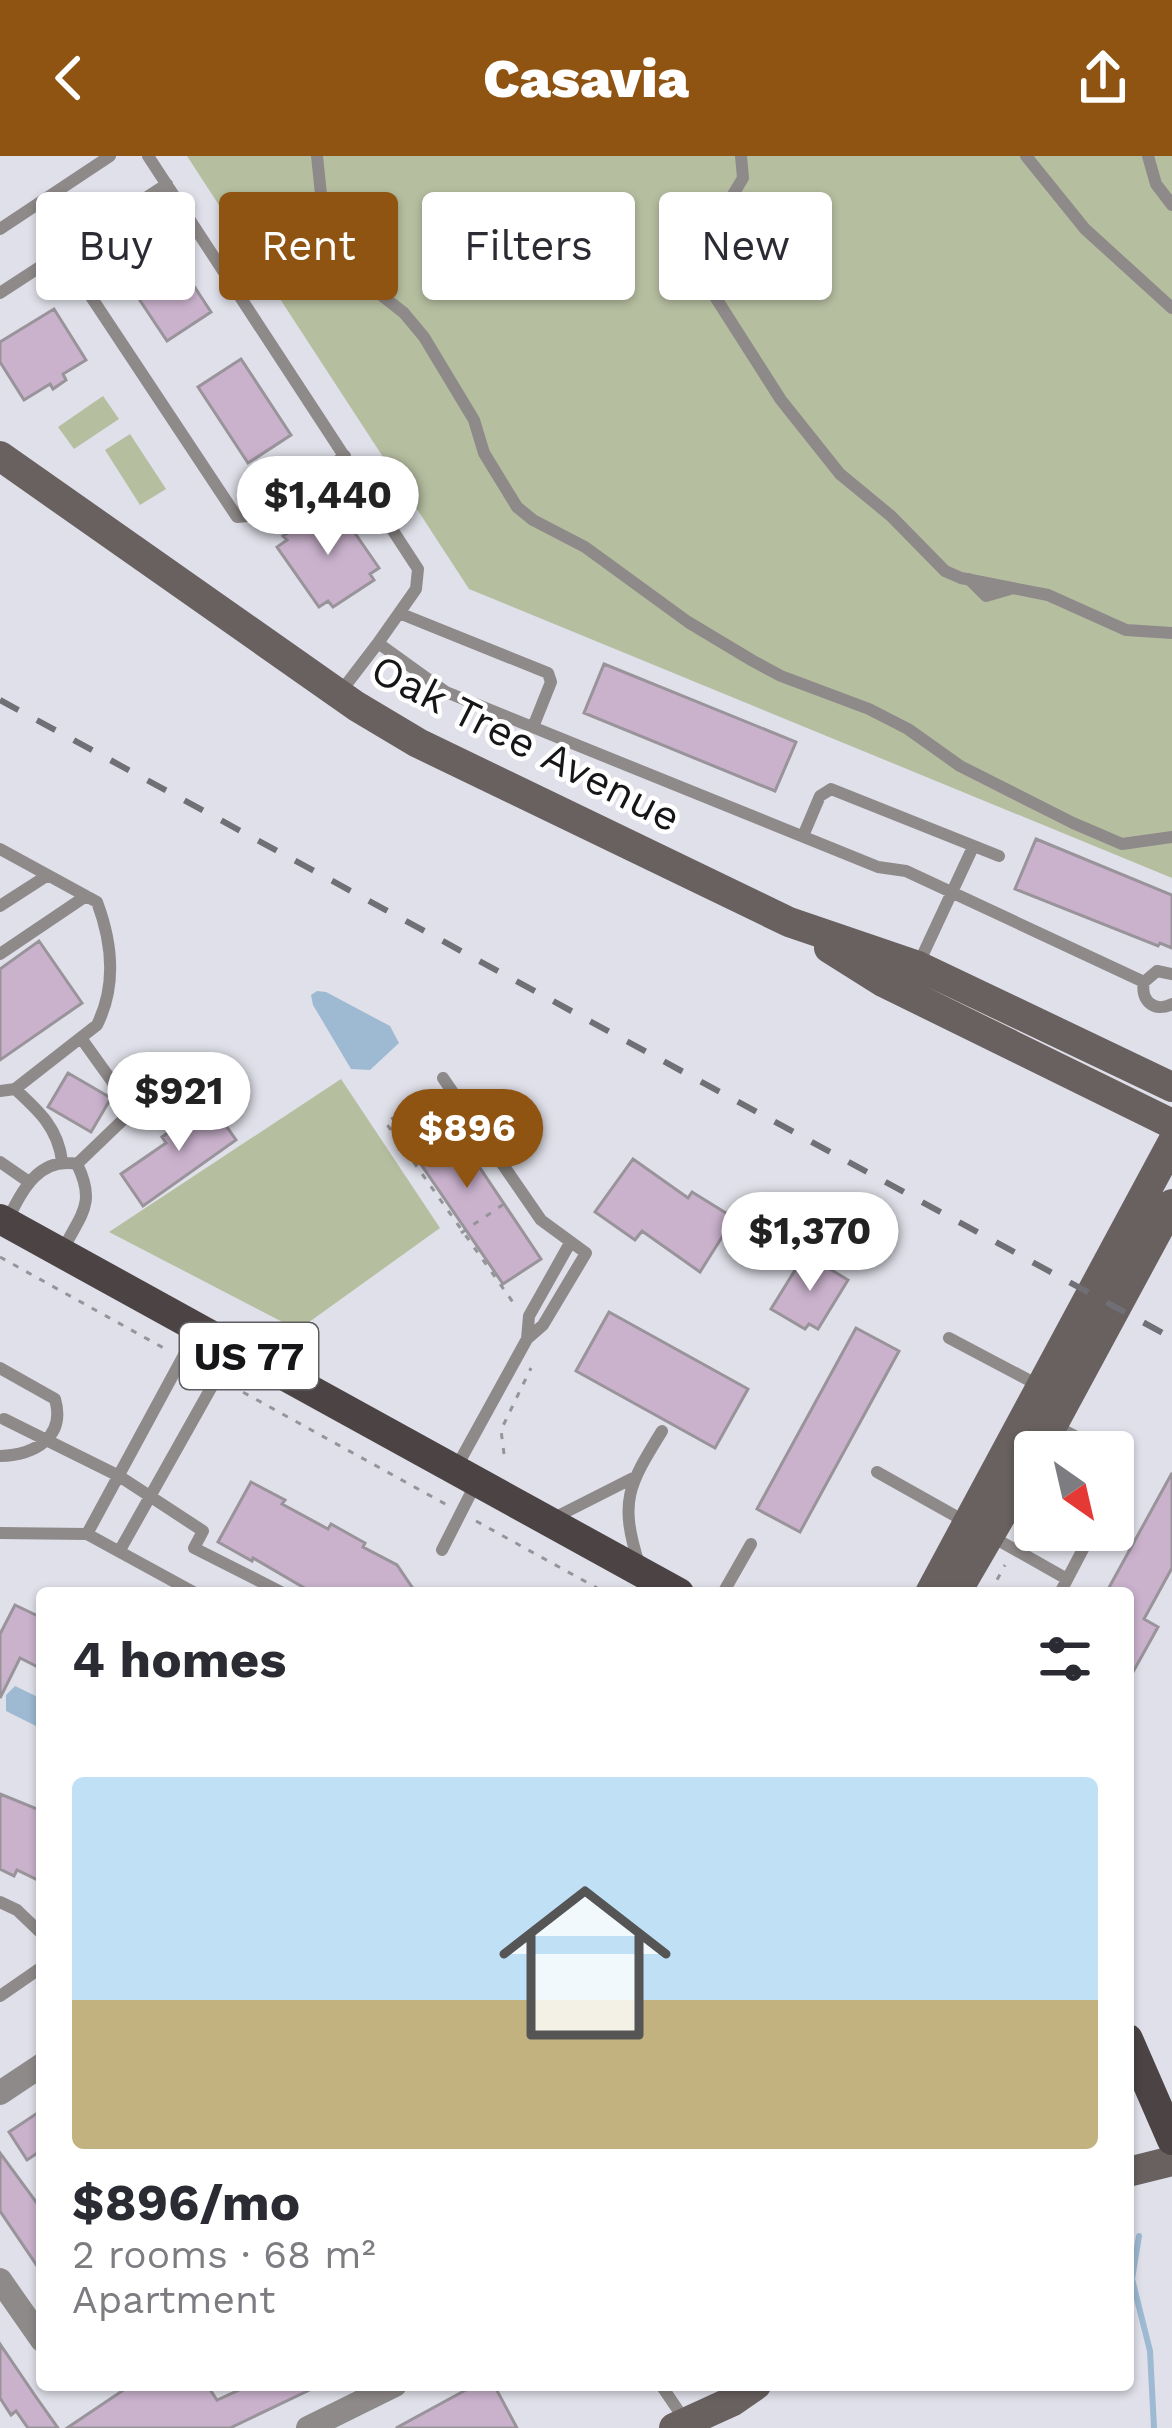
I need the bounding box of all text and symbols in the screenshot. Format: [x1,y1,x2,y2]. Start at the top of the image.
icon: back [36,45,102,111]
icon: share [1070,45,1136,111]
text: Casavia [483,47,689,110]
chip: Buy [36,192,195,300]
chip: Rent [219,192,398,300]
chip: Filters [422,192,635,300]
chip: New [659,192,832,300]
pin: $1,440 [230,456,426,558]
text: $1,440 [264,472,392,517]
street label: Oak Tree Avenue [363,644,689,842]
pin: $921 [108,1052,250,1154]
text: $921 [134,1068,224,1113]
pin: $896 [396,1089,538,1191]
text: $896 [418,1105,516,1150]
pin: $1,370 [712,1192,908,1294]
text: $1,370 [749,1208,871,1253]
road number: US 77 [180,1323,318,1389]
north arrow [1014,1431,1134,1551]
map controls [1014,1431,1134,1551]
icon: filters [1032,1626,1098,1692]
text: 4 homes [72,1630,286,1689]
icon: home [477,1855,693,2071]
text: $896/mo [72,2173,300,2232]
text: 2 rooms · 68 m² [72,2232,376,2277]
text: Apartment [72,2277,275,2322]

